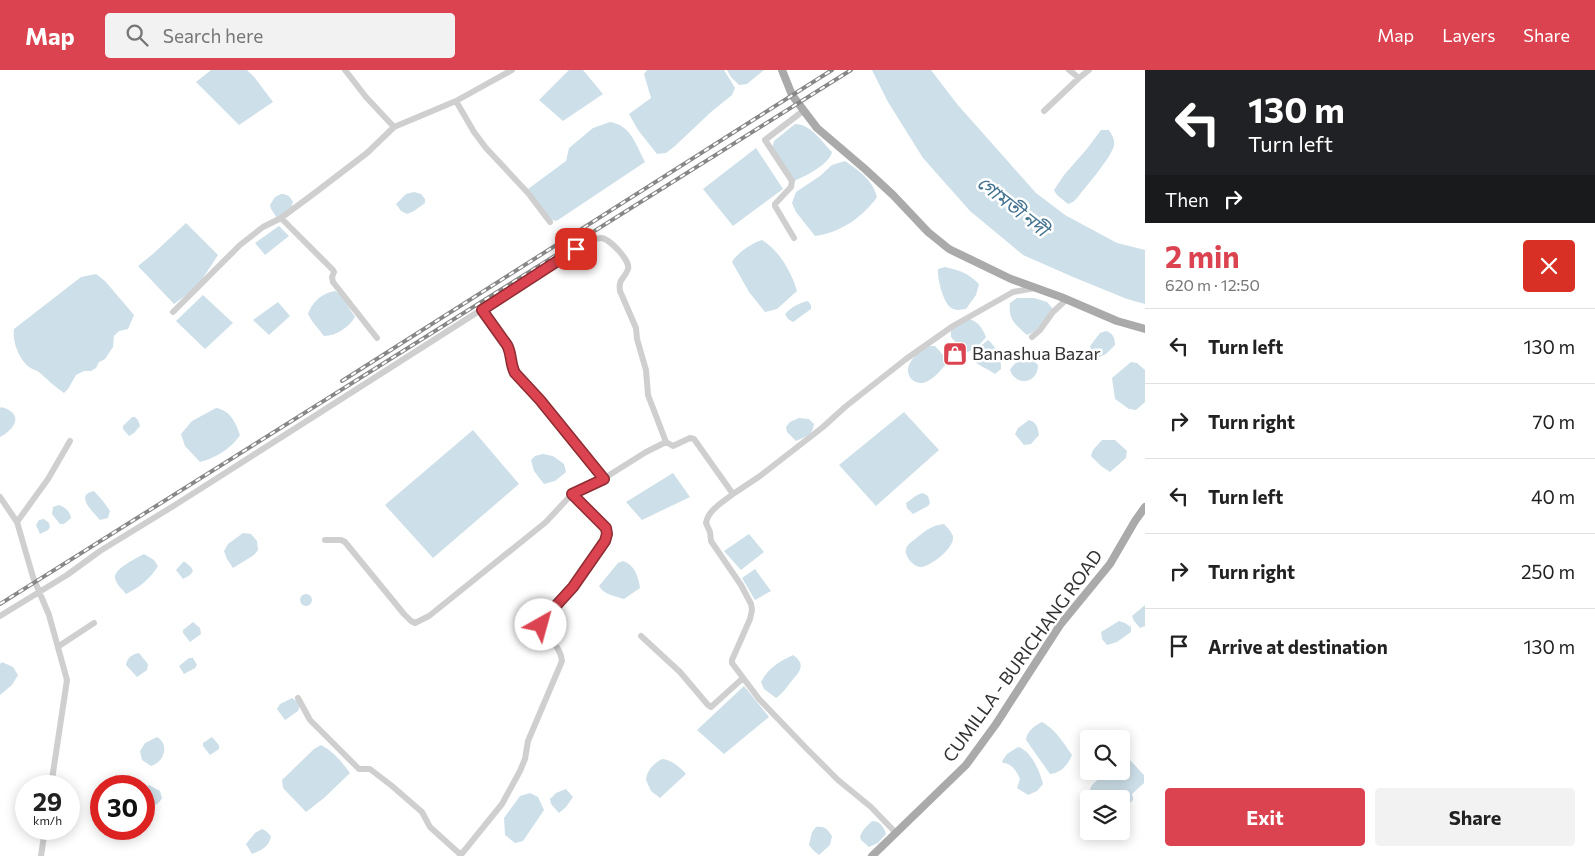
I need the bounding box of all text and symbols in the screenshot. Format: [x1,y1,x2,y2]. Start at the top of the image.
search box [105,13,455,58]
text: Map [25,21,75,50]
icon: search [123,21,151,49]
text: Search here [163,24,263,47]
text: Map [1377,24,1414,46]
text: Layers [1442,24,1495,46]
text: Share [1523,24,1570,46]
text: 130 m [1248,87,1345,130]
icon: left [1165,90,1230,155]
text: Turn left [1248,130,1333,157]
water label: গোমতী নদী [973,171,1057,243]
icon: right [1219,185,1247,213]
text: Then [1165,188,1209,211]
pin [555,228,597,270]
icon: arrive [562,235,590,263]
text: 2 min [1165,237,1240,274]
button: close [1523,240,1575,292]
text: 620 m · 12:50 [1165,275,1260,294]
icon: left [1165,332,1193,360]
text: Turn left [1208,335,1283,358]
text: 130 m [1523,335,1575,358]
shop icon: Banashua Bazar [942,341,968,367]
place label: Banashua Bazar [972,342,1101,364]
icon: right [1165,407,1193,435]
text: Turn right [1208,410,1295,433]
text: 70 m [1532,410,1575,433]
icon: left [1165,482,1193,510]
text: Turn left [1208,485,1283,508]
text: 40 m [1531,485,1575,508]
street label: CUMILLA - BURICHANG ROAD [938,545,1107,766]
icon: right [1165,557,1193,585]
text: Turn right [1208,560,1295,583]
text: 250 m [1521,560,1575,583]
position arrow [514,598,566,650]
icon: arrive [1165,632,1193,660]
text: Arrive at destination [1208,635,1388,658]
text: 130 m [1523,635,1575,658]
map controls [1080,730,1130,840]
button: search [1080,730,1130,780]
speed limit sign: 30 [90,775,155,840]
text: 29 [33,786,62,816]
button: Exit [1165,788,1365,846]
button: Share [1375,788,1575,846]
button: layers [1080,790,1130,840]
text: km/h [33,813,62,827]

